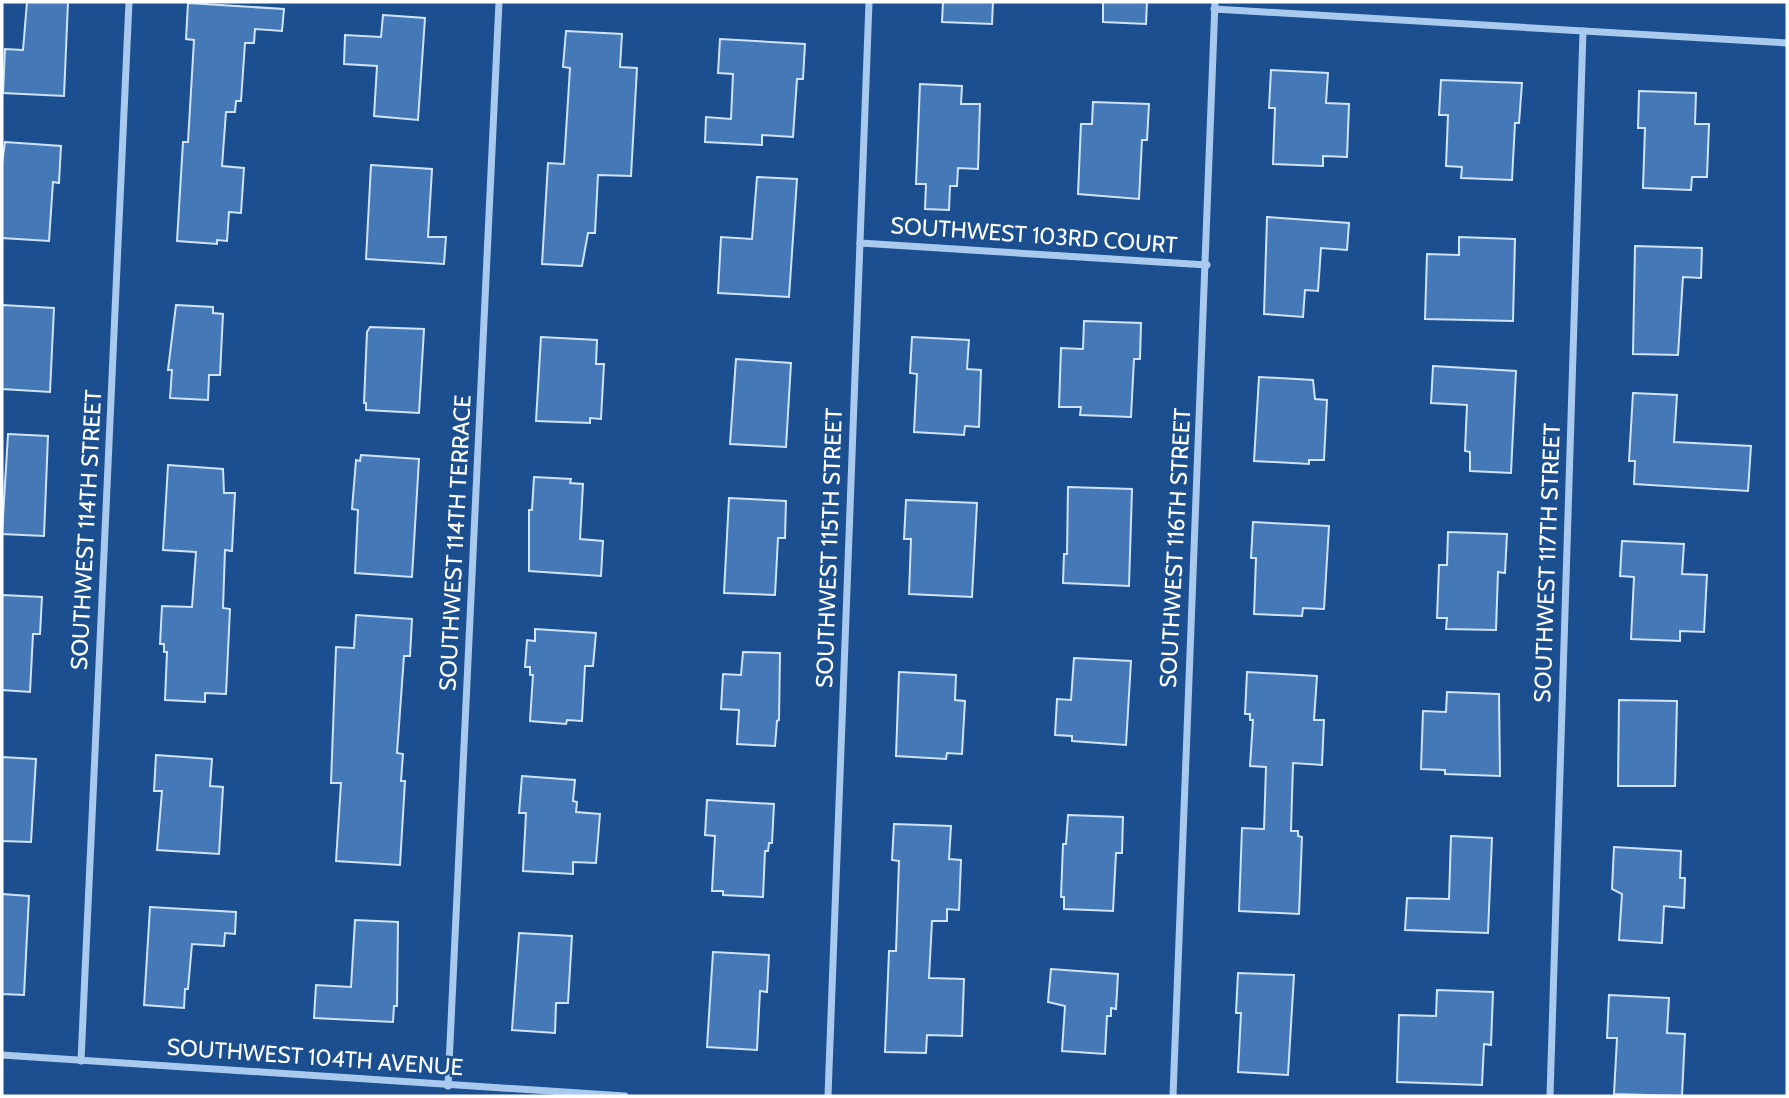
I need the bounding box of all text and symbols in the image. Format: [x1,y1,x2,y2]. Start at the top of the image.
street label: SOUTHWEST 103RD COURT [890,211,1178,259]
street label: SOUTHWEST 114TH STREET [65,389,107,671]
street label: SOUTHWEST 114TH TERRACE [433,394,477,692]
street label: SOUTHWEST 116TH STREET [1154,407,1196,689]
street label: SOUTHWEST 115TH STREET [810,408,848,688]
street label: SOUTHWEST 117TH STREET [1528,423,1566,703]
street label: SOUTHWEST 104TH AVENUE [166,1033,464,1081]

